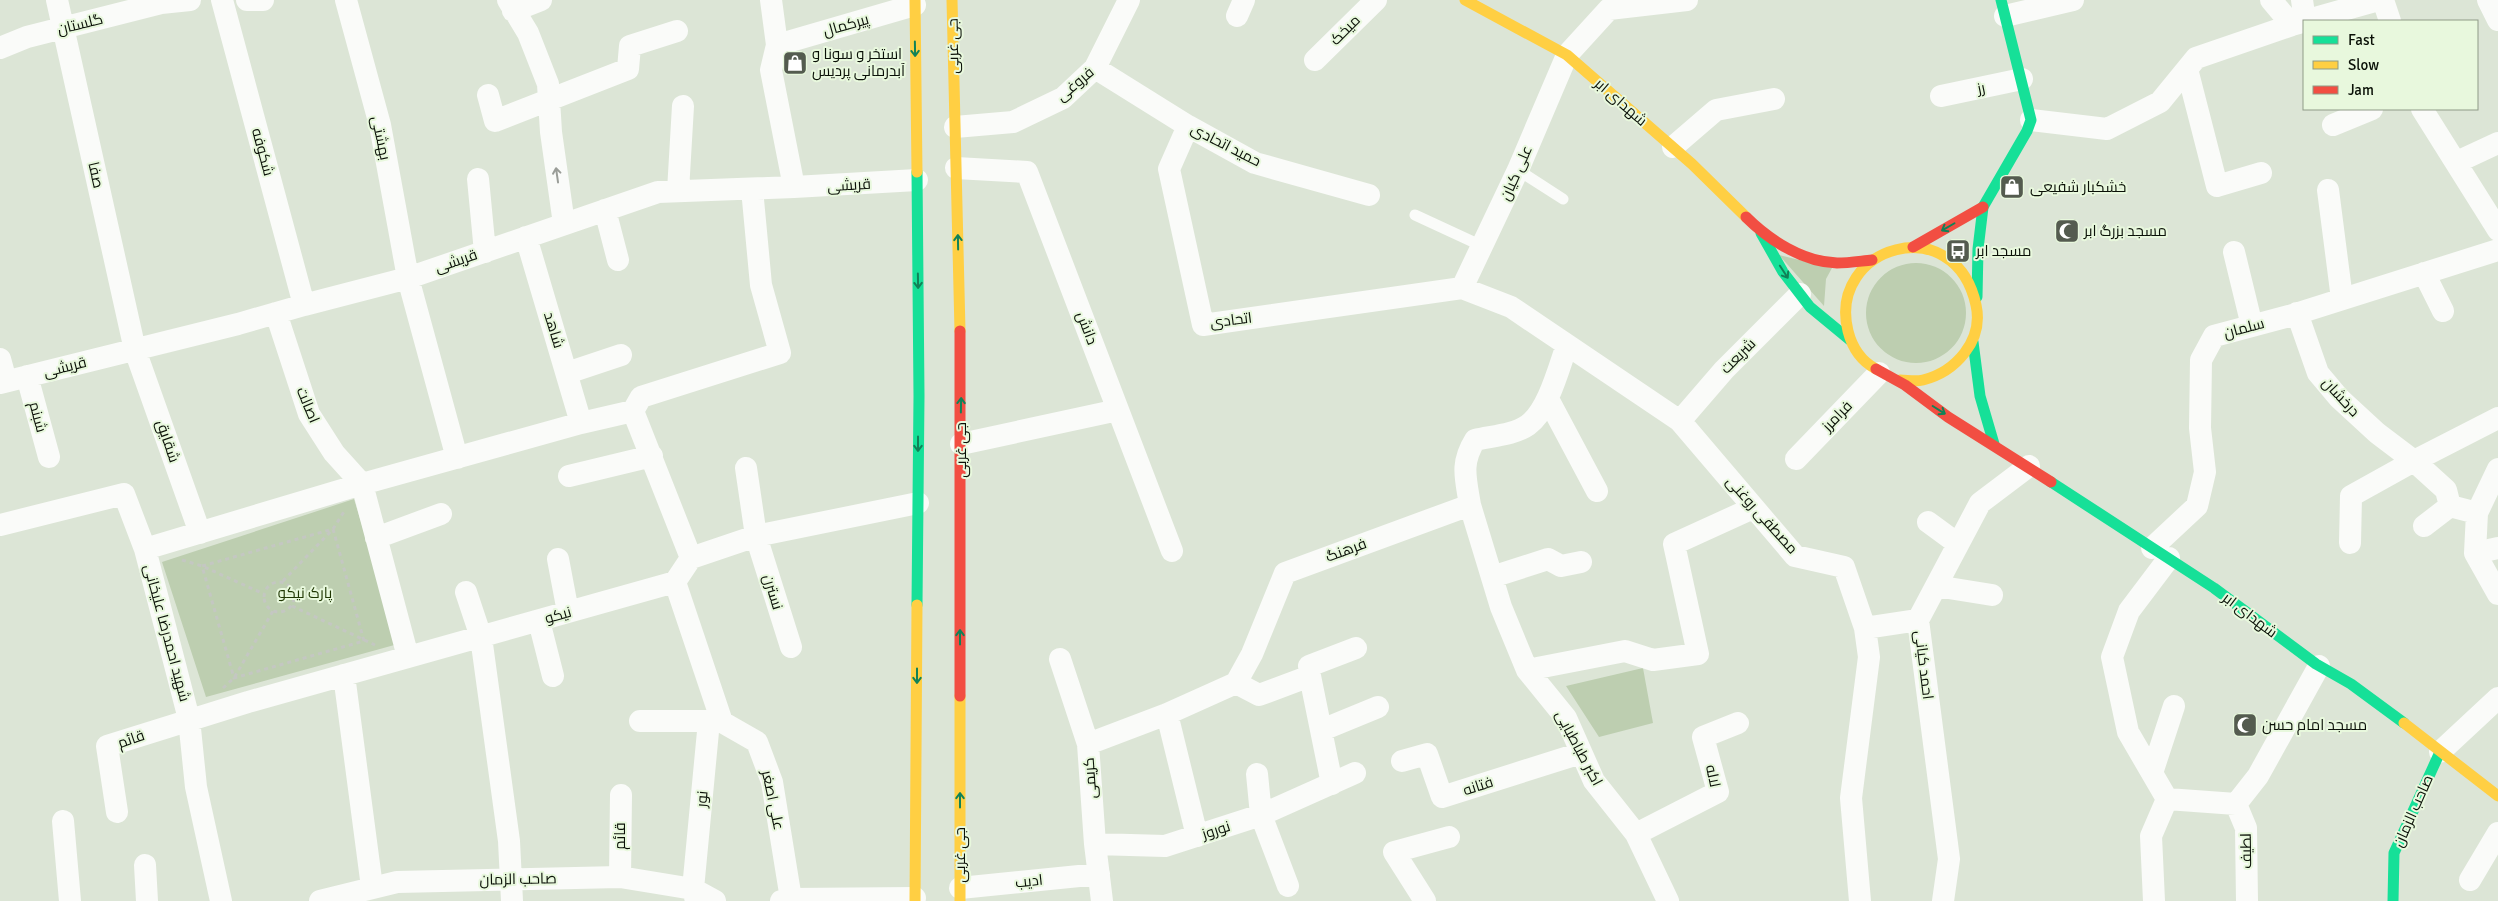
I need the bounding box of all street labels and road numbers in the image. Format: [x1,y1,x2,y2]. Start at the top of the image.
street label: گلستان [55,10,105,39]
street label: پیرکمال [821,10,871,41]
street label: میخک [1326,11,1364,49]
street label: جی غربی [944,18,963,74]
street label: فروغی [1052,63,1098,106]
street label: شهدای ابر [1590,74,1651,130]
street label: رز [1974,78,1987,98]
street label: بهشتی [367,114,394,162]
street label: حمید اتحادی [1187,120,1264,171]
street label: شکوفه [248,126,278,178]
street label: علی کیان [1496,143,1537,204]
street label: صفا [84,160,108,190]
street label: قریشی [827,175,871,196]
street label: قریشی [432,245,480,278]
street label: اتحادی [1209,308,1253,332]
street label: دانش [1072,309,1101,347]
street label: شاهد [540,310,568,350]
street label: سلمان [2222,314,2267,343]
street label: شریعت [1717,335,1759,377]
street label: قریشی [42,353,89,382]
street label: درخشان [2318,374,2364,421]
street label: اصالت [292,384,324,426]
street label: فرامرز [1817,397,1856,436]
street label: شبنم [24,400,51,435]
street label: شقایق [151,417,184,465]
street label: جی غربی [952,422,971,478]
street label: مصطفی روغنی [1722,472,1802,558]
street label: فرهنگ [1323,534,1369,566]
street label: شهید احمدرضا علیخانی [139,562,194,704]
street label: نسترن [758,572,787,612]
street label: شهدای ابر [2218,588,2281,642]
street label: نیکو [543,603,573,627]
street label: احمد کیانی [1910,630,1937,701]
street label: اکبر طباطبایی [1551,707,1606,789]
street label: قائم [115,726,147,753]
street label: کریمی [1080,757,1101,799]
street label: لاله [1702,763,1724,789]
street label: علی اصغر [757,768,788,832]
street label: صاحب الزمان [2389,772,2438,850]
street label: فتانه [1461,773,1495,799]
street label: نور [692,790,712,809]
street label: نوروز [1199,817,1232,843]
street label: قائم [611,822,630,850]
street label: جی غربی [951,827,970,883]
street label: لطیف [2237,833,2255,869]
street label: صاحب الزمان [479,869,557,890]
street label: ادیب [1014,871,1044,891]

